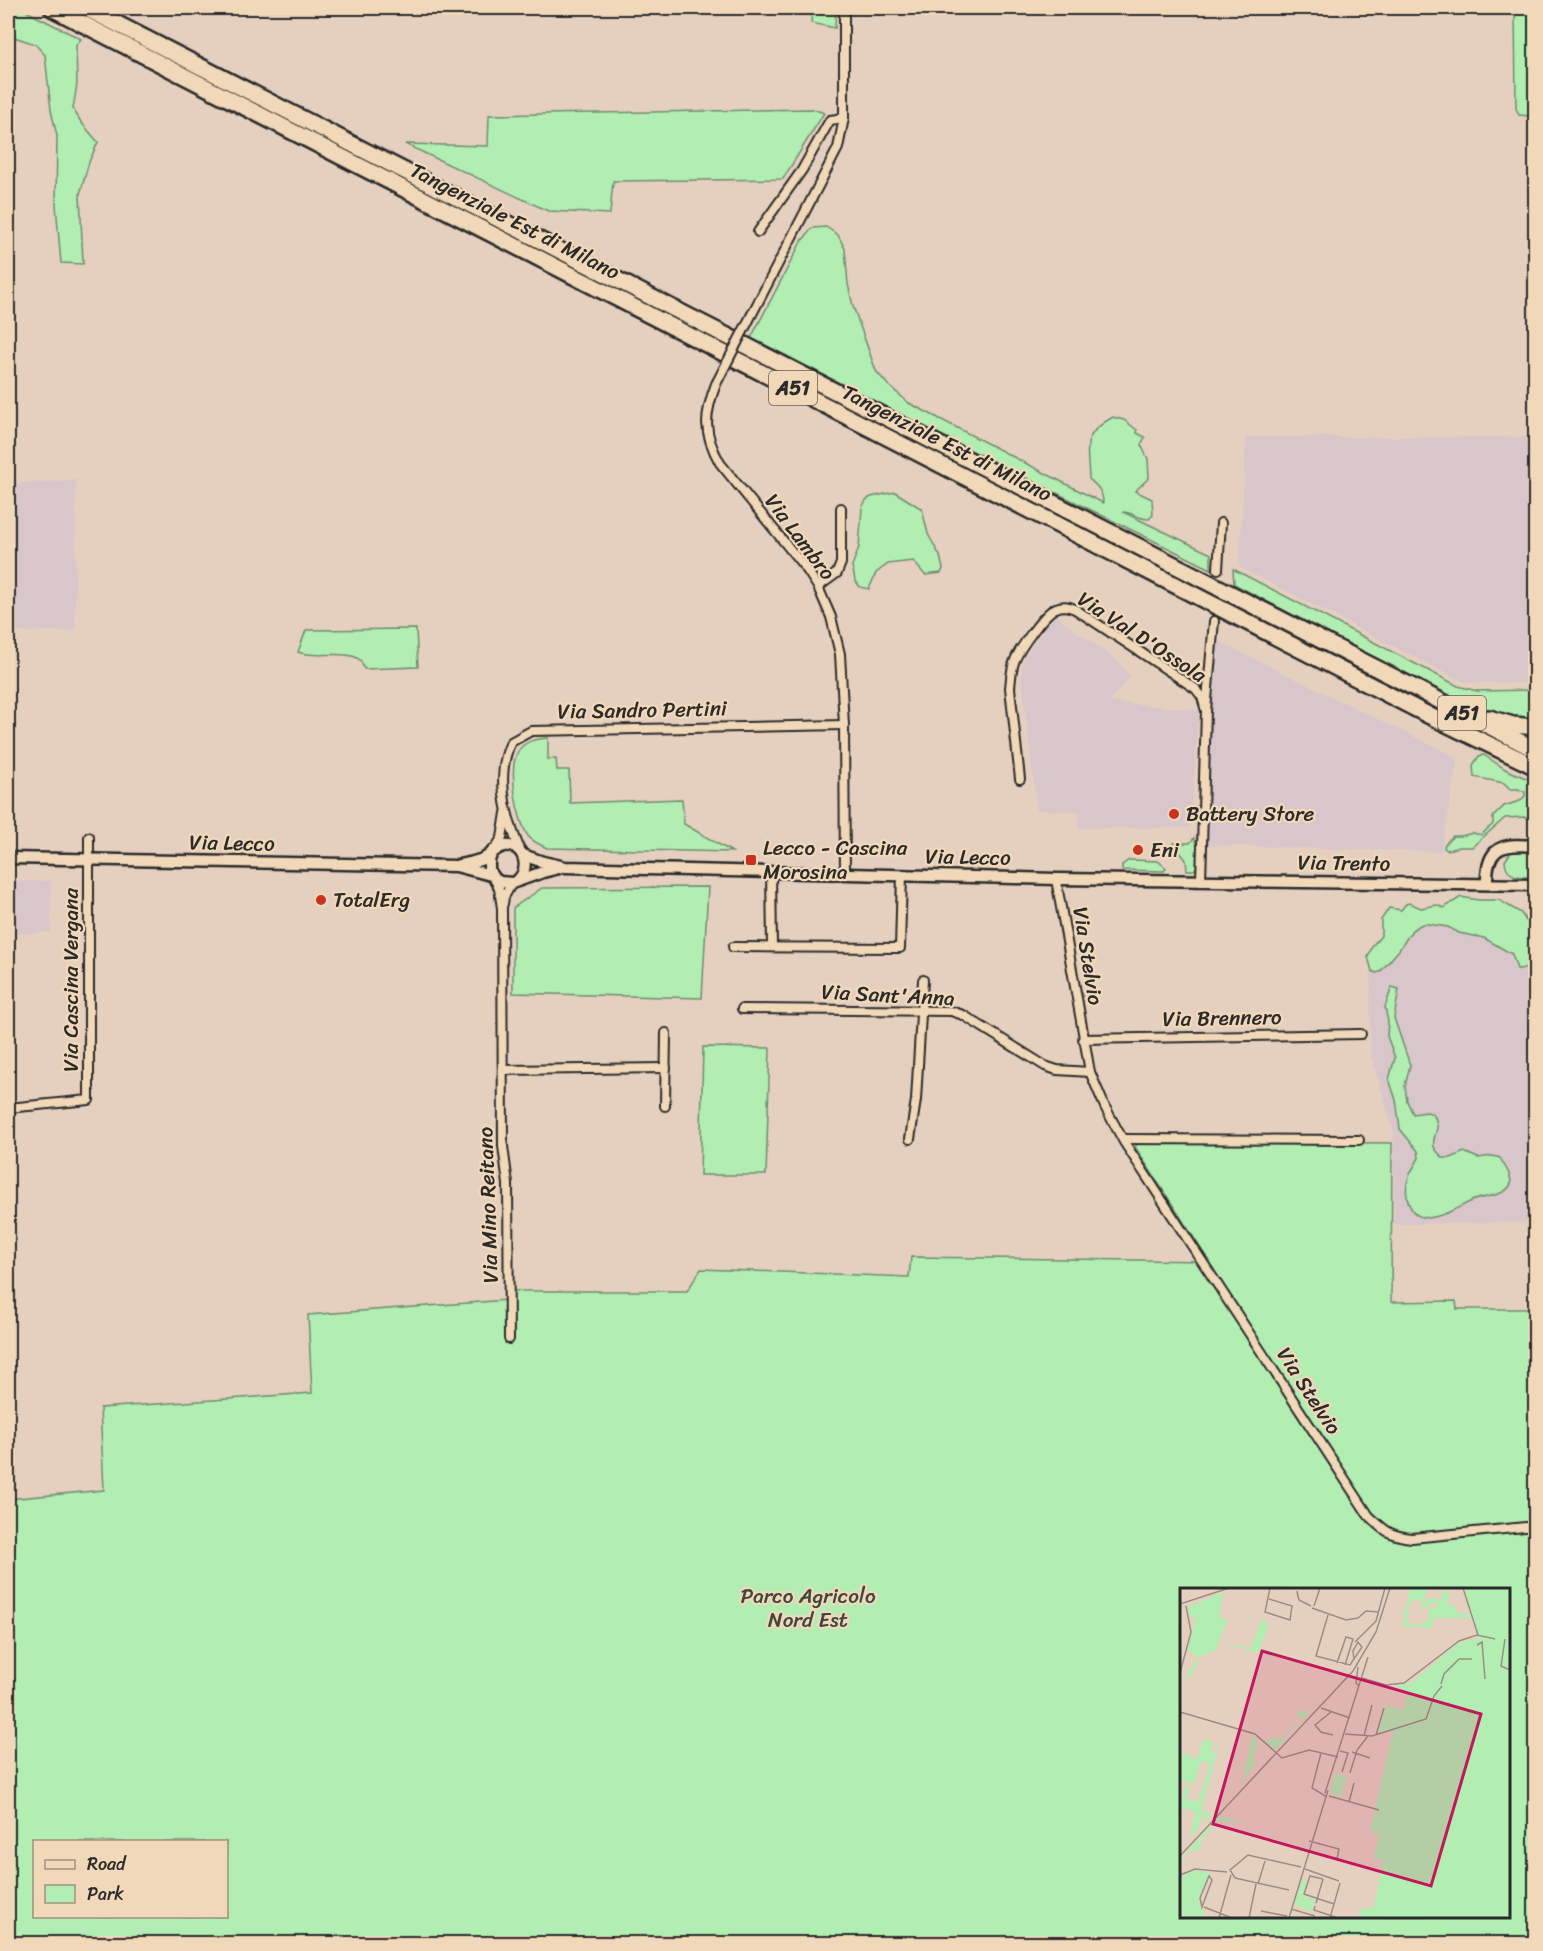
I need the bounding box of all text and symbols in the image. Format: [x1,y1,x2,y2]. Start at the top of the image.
street label: Tangenziale Est di Milano [403,151,627,291]
road number: A51 [769,371,817,405]
street label: Tangenziale Est di Milano [835,373,1059,513]
street label: Via Lambro [754,485,846,589]
street label: Via Val D'Ossola [1069,581,1215,694]
street label: Via Sandro Pertini [557,690,728,730]
road number: A51 [1438,696,1486,730]
place label: Battery Store [1186,795,1315,833]
marker: Battery Store [1167,807,1181,821]
street label: Via Lecco [189,823,276,863]
place label: Lecco - Cascina Morosina [763,829,908,891]
place label: Eni [1150,831,1180,869]
street label: Via Lecco [925,837,1012,877]
marker: Eni [1131,843,1145,857]
street label: Via Trento [1297,843,1391,883]
marker: Lecco - Cascina Morosina [744,853,758,867]
place label: TotalErg [333,881,410,919]
street label: Via Cascina Vergana [52,888,90,1072]
marker: TotalErg [314,893,328,907]
street label: Via Stelvio [1061,904,1115,1008]
street label: Via Sant'Anna [820,973,956,1017]
street label: Via Brennero [1162,998,1282,1038]
street label: Via Mino Reitano [466,1126,510,1284]
street label: Via Stelvio [1266,1339,1352,1443]
park label: Parco Agricolo Nord Est [740,1577,876,1639]
inset map [1180,1588,1510,1918]
legend [33,1840,228,1918]
text: Road [87,1848,127,1880]
text: Park [87,1878,124,1910]

